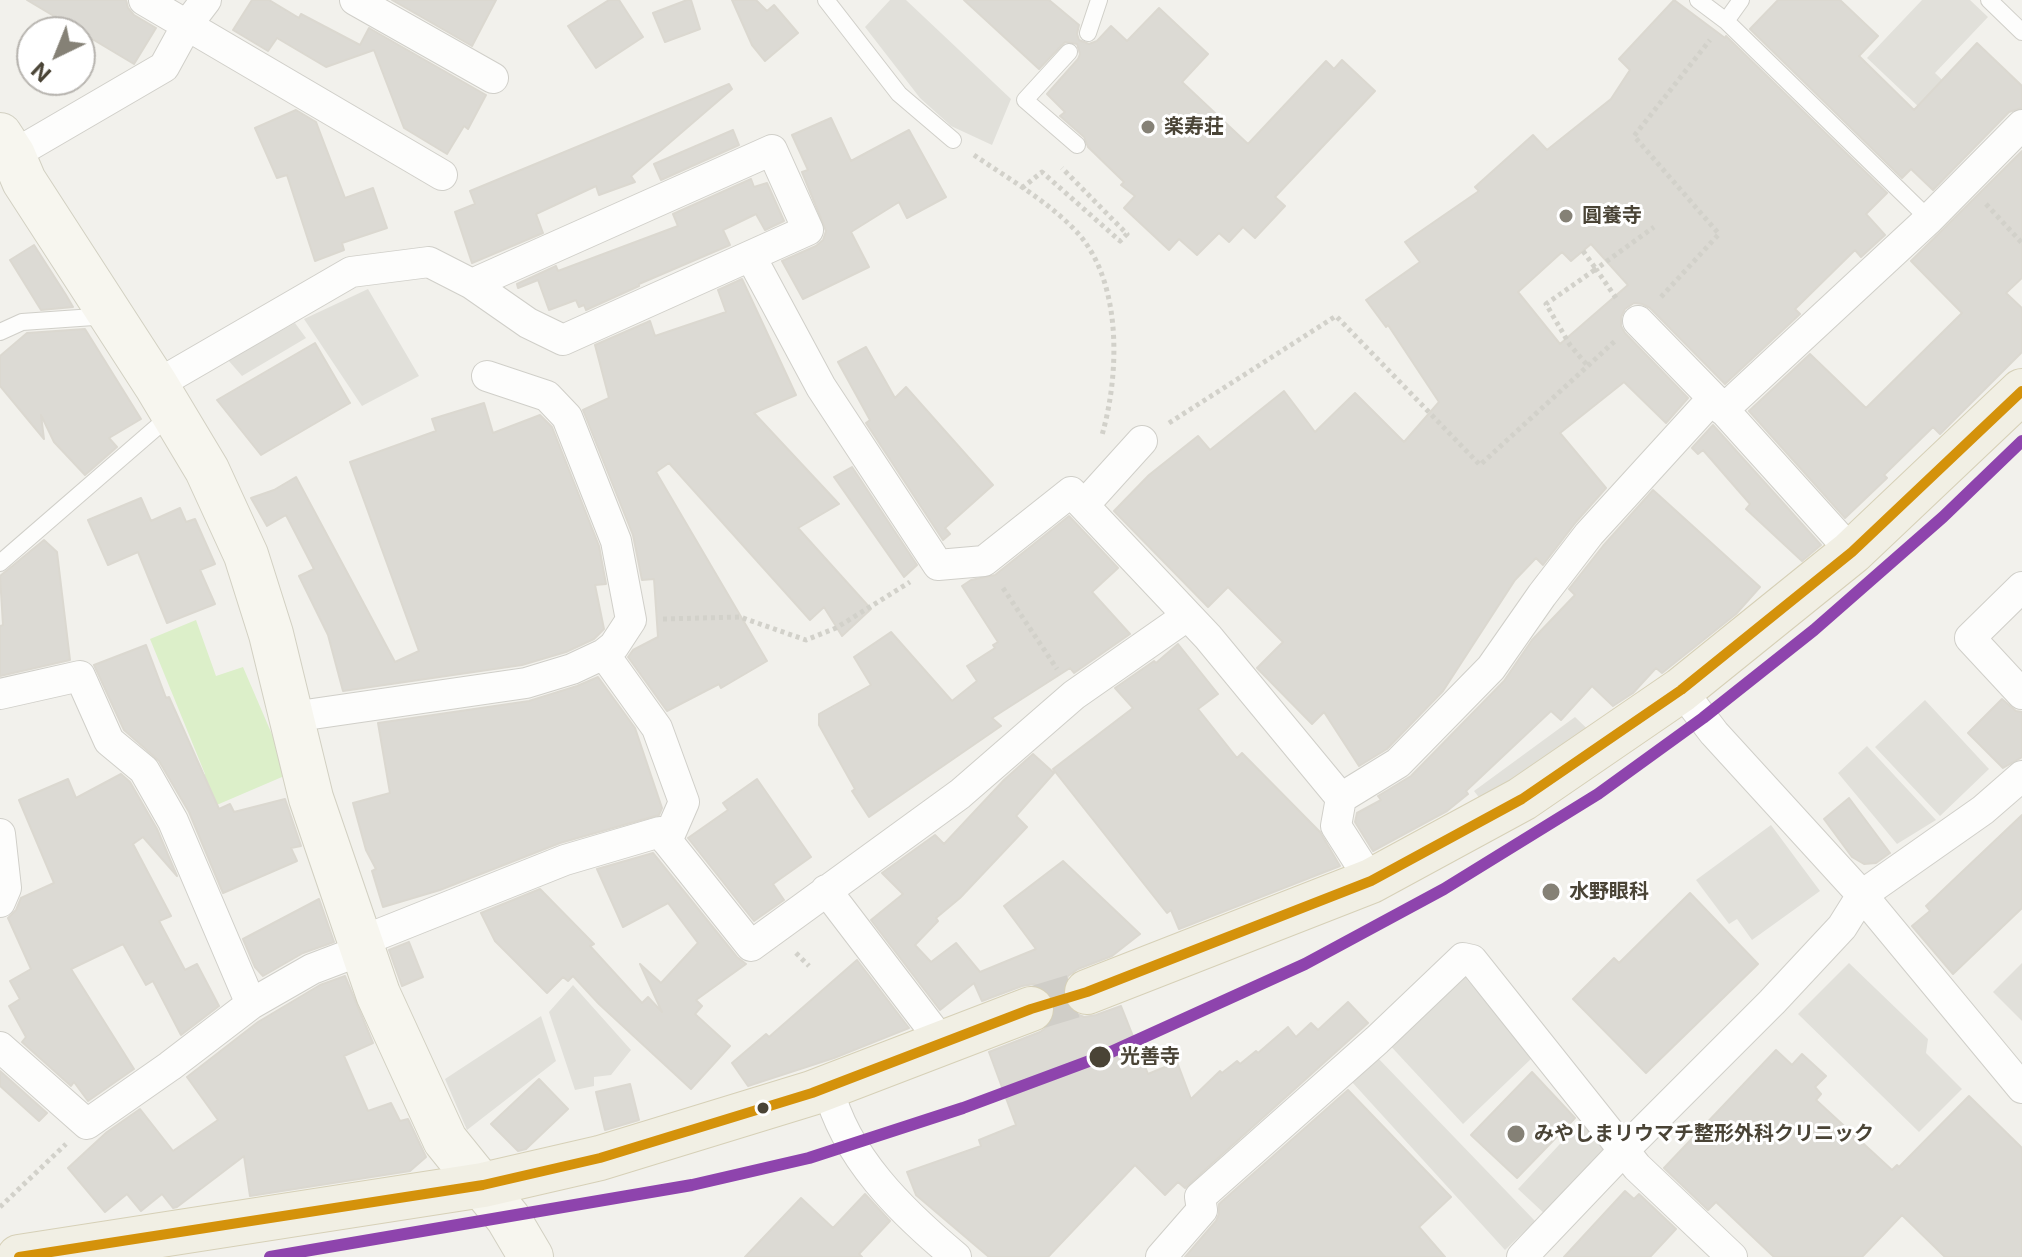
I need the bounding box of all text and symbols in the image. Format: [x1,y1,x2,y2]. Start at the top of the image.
north arrow [16,16,96,96]
text: N [26,57,56,87]
place label: 楽寿荘 [1164,115,1224,139]
marker: 楽寿荘 [1139,118,1157,136]
place label: 圓養寺 [1582,204,1642,228]
marker: 圓養寺 [1557,207,1575,225]
place label: 水野眼科 [1569,880,1649,904]
marker: 水野眼科 [1540,881,1562,903]
marker: 光善寺 [1087,1044,1113,1070]
place label: 光善寺 [1120,1045,1180,1069]
unlabelled marker [755,1100,771,1116]
place label: みやしまリウマチ整形外科クリニック [1534,1122,1874,1146]
marker: みやしまリウマチ整形外科クリニック [1505,1123,1527,1145]

